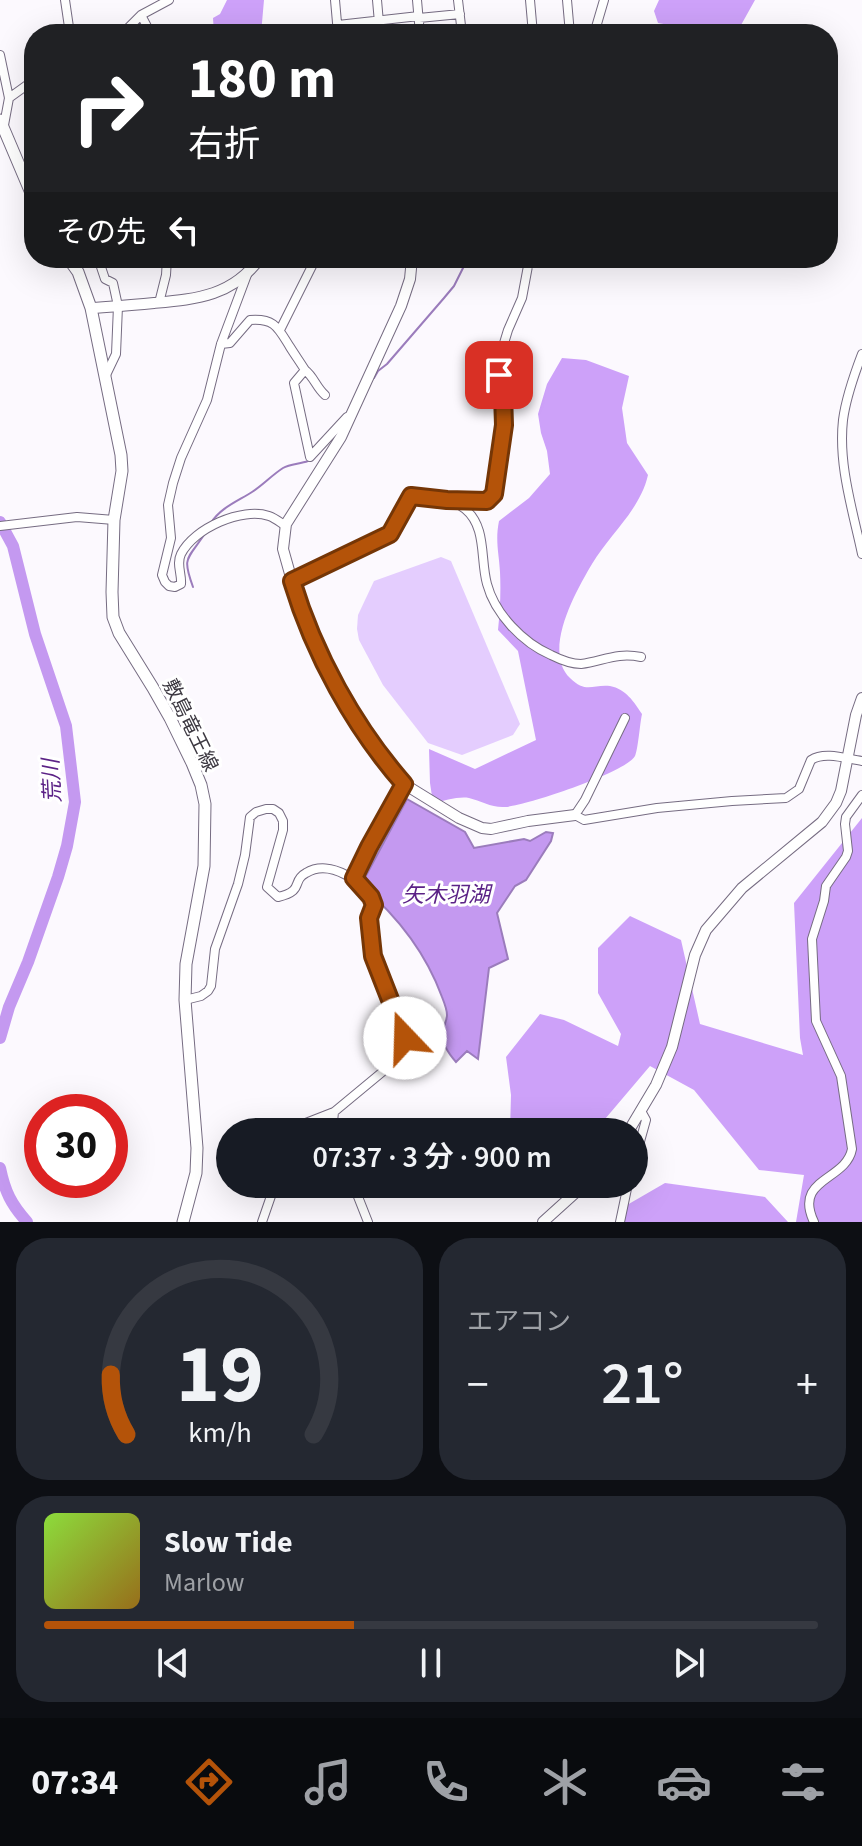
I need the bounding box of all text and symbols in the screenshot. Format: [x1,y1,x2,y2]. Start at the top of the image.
text: 180 m [188,40,336,119]
icon: right [56,56,160,160]
text: 右折 [188,119,260,170]
icon: left [162,208,206,252]
text: その先 [56,211,146,254]
pin [465,341,533,409]
icon: arrive [477,353,521,397]
street label: 敷島竜王線 [156,674,225,777]
water label: 荒川 [35,756,69,804]
water label: 矢木羽湖 [402,879,493,911]
position arrow [363,996,447,1080]
speed limit sign: 30 [24,1094,128,1198]
text: 07:37 · 3 分 · 900 m [312,1136,552,1179]
text: エアコン [467,1303,571,1340]
text: 19 [176,1316,263,1434]
text: 21° [601,1342,684,1427]
text: − [467,1354,489,1417]
text: + [796,1354,818,1417]
text: km/h [188,1413,251,1453]
text: Slow Tide [164,1521,293,1564]
text: Marlow [164,1564,244,1601]
icon: previous [151,1641,195,1685]
icon: pause [409,1641,453,1685]
icon: next [667,1641,711,1685]
icon: directions [181,1754,237,1810]
icon: music [300,1754,356,1810]
icon: phone [418,1754,474,1810]
icon: climate [537,1754,593,1810]
icon: car [656,1754,712,1810]
icon: filters [775,1754,831,1810]
text: 07:34 [31,1757,118,1808]

